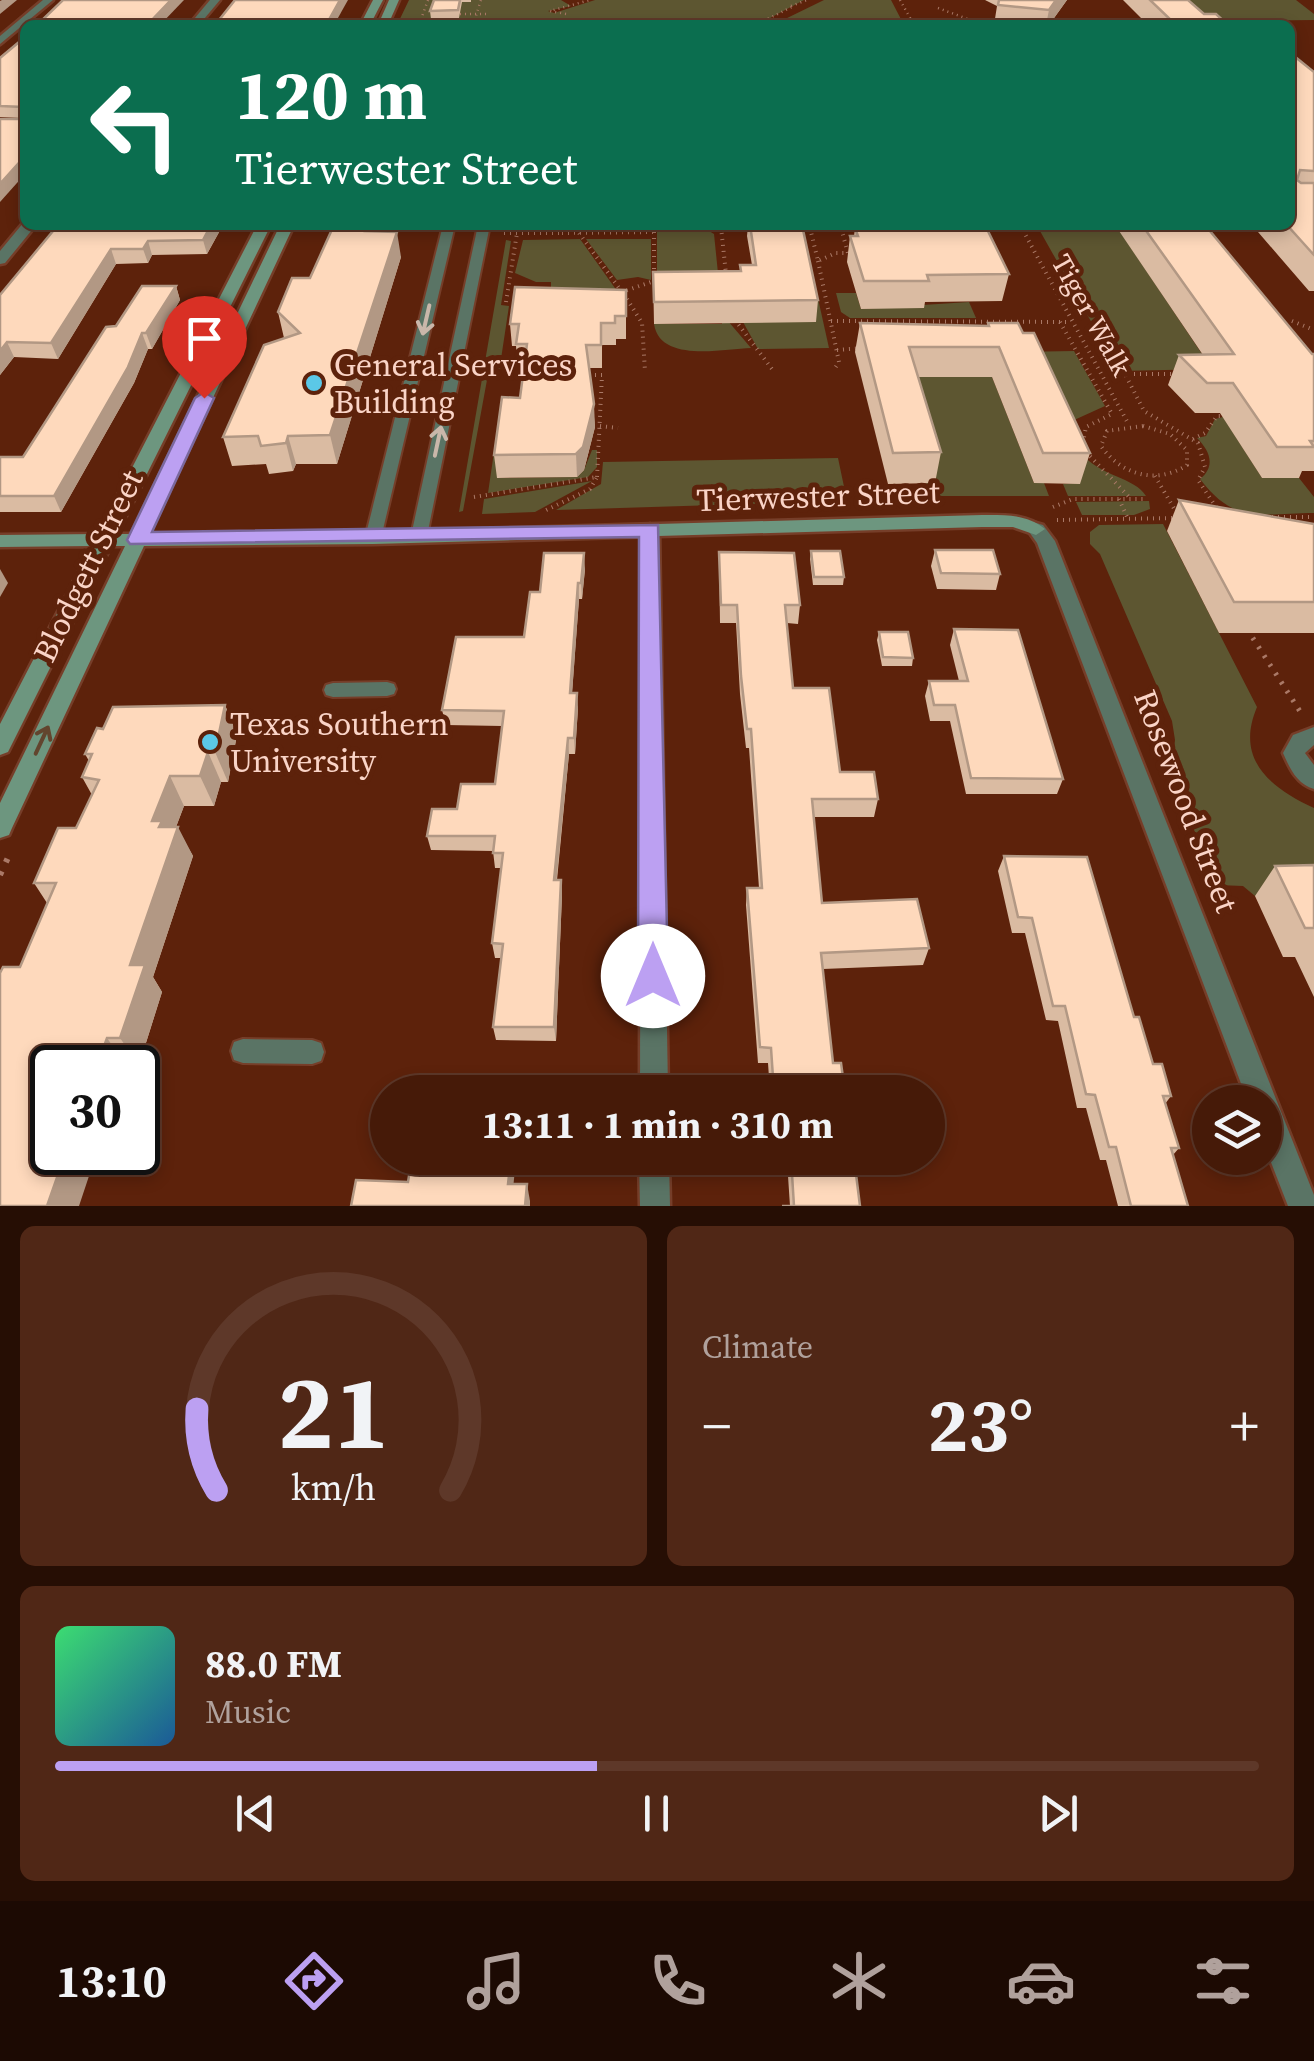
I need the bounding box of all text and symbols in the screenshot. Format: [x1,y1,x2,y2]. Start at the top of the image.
text: 120 m [235,46,427,142]
icon: left [70,60,200,190]
text: Tierwester Street [235,137,577,199]
street label: Tiger Walk [1043,247,1141,383]
pin [162,296,247,399]
one-way arrow [416,303,434,335]
icon: arrive [177,311,232,366]
place label: General Services Building [334,343,572,424]
marker: General Services Building [303,372,325,394]
one-way arrow [430,426,448,458]
street label: Blodgett Street [23,462,154,669]
street label: Tierwester Street [696,470,941,522]
street label: Rosewood Street [1123,683,1249,919]
place label: Texas Southern University [230,702,449,783]
one-way arrow [33,725,52,755]
marker: Texas Southern University [199,731,221,753]
position arrow [601,924,705,1028]
speed limit sign: 30 [30,1045,160,1175]
map controls [1192,1085,1282,1175]
button: layers [1192,1085,1282,1175]
text: 13:11 · 1 min · 310 m [481,1099,834,1151]
text: Climate [702,1325,813,1369]
text: 21 [277,1340,390,1483]
text: 23° [928,1373,1033,1476]
text: − [702,1388,731,1463]
text: + [1230,1388,1259,1463]
text: km/h [291,1463,376,1512]
text: 88.0 FM [205,1638,342,1690]
text: Music [205,1690,291,1734]
icon: previous [228,1786,283,1841]
icon: pause [629,1786,684,1841]
icon: next [1031,1786,1086,1841]
icon: directions [279,1946,349,2016]
icon: music [461,1946,531,2016]
icon: phone [643,1946,713,2016]
icon: climate [824,1946,894,2016]
icon: car [1006,1946,1076,2016]
icon: filters [1188,1946,1258,2016]
text: 13:10 [56,1950,167,2012]

